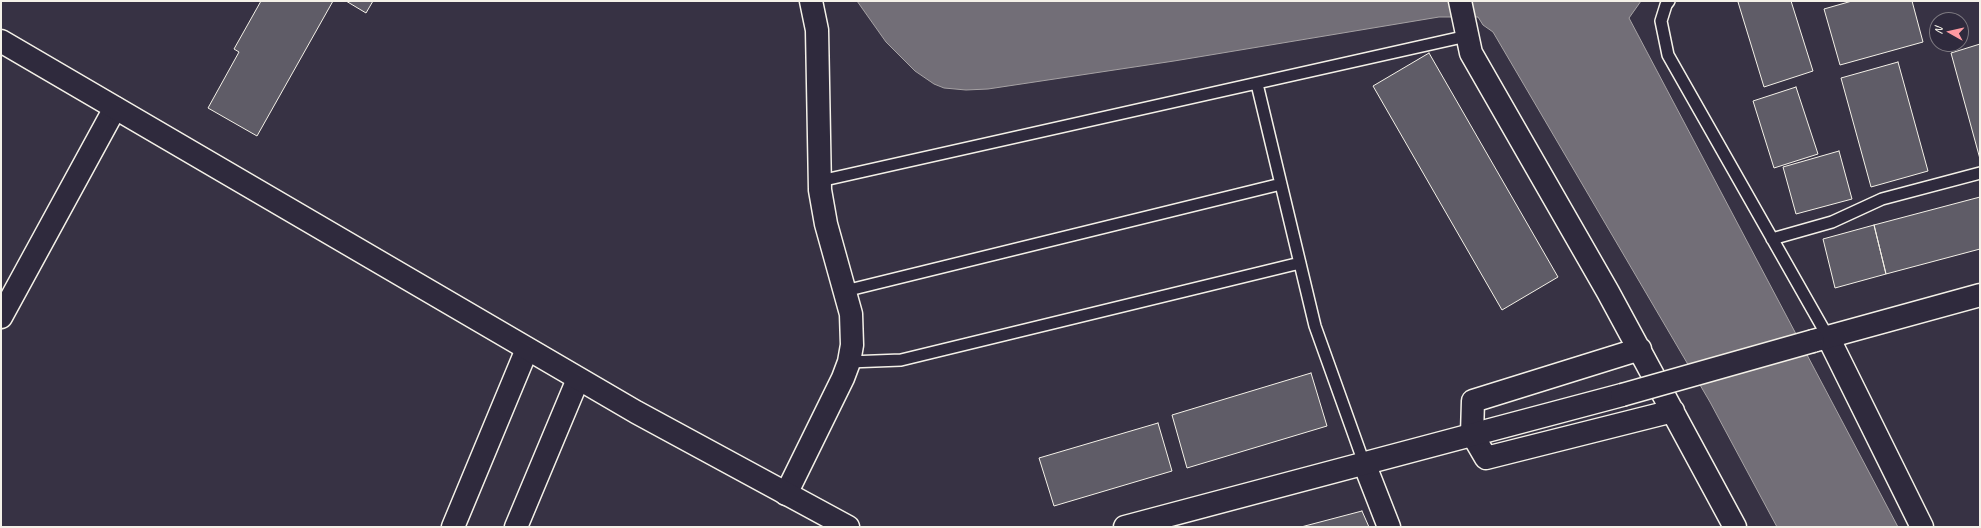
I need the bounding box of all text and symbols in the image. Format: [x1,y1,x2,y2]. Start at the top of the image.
north arrow [1929,12,1969,52]
text: N [1931,26,1946,35]

